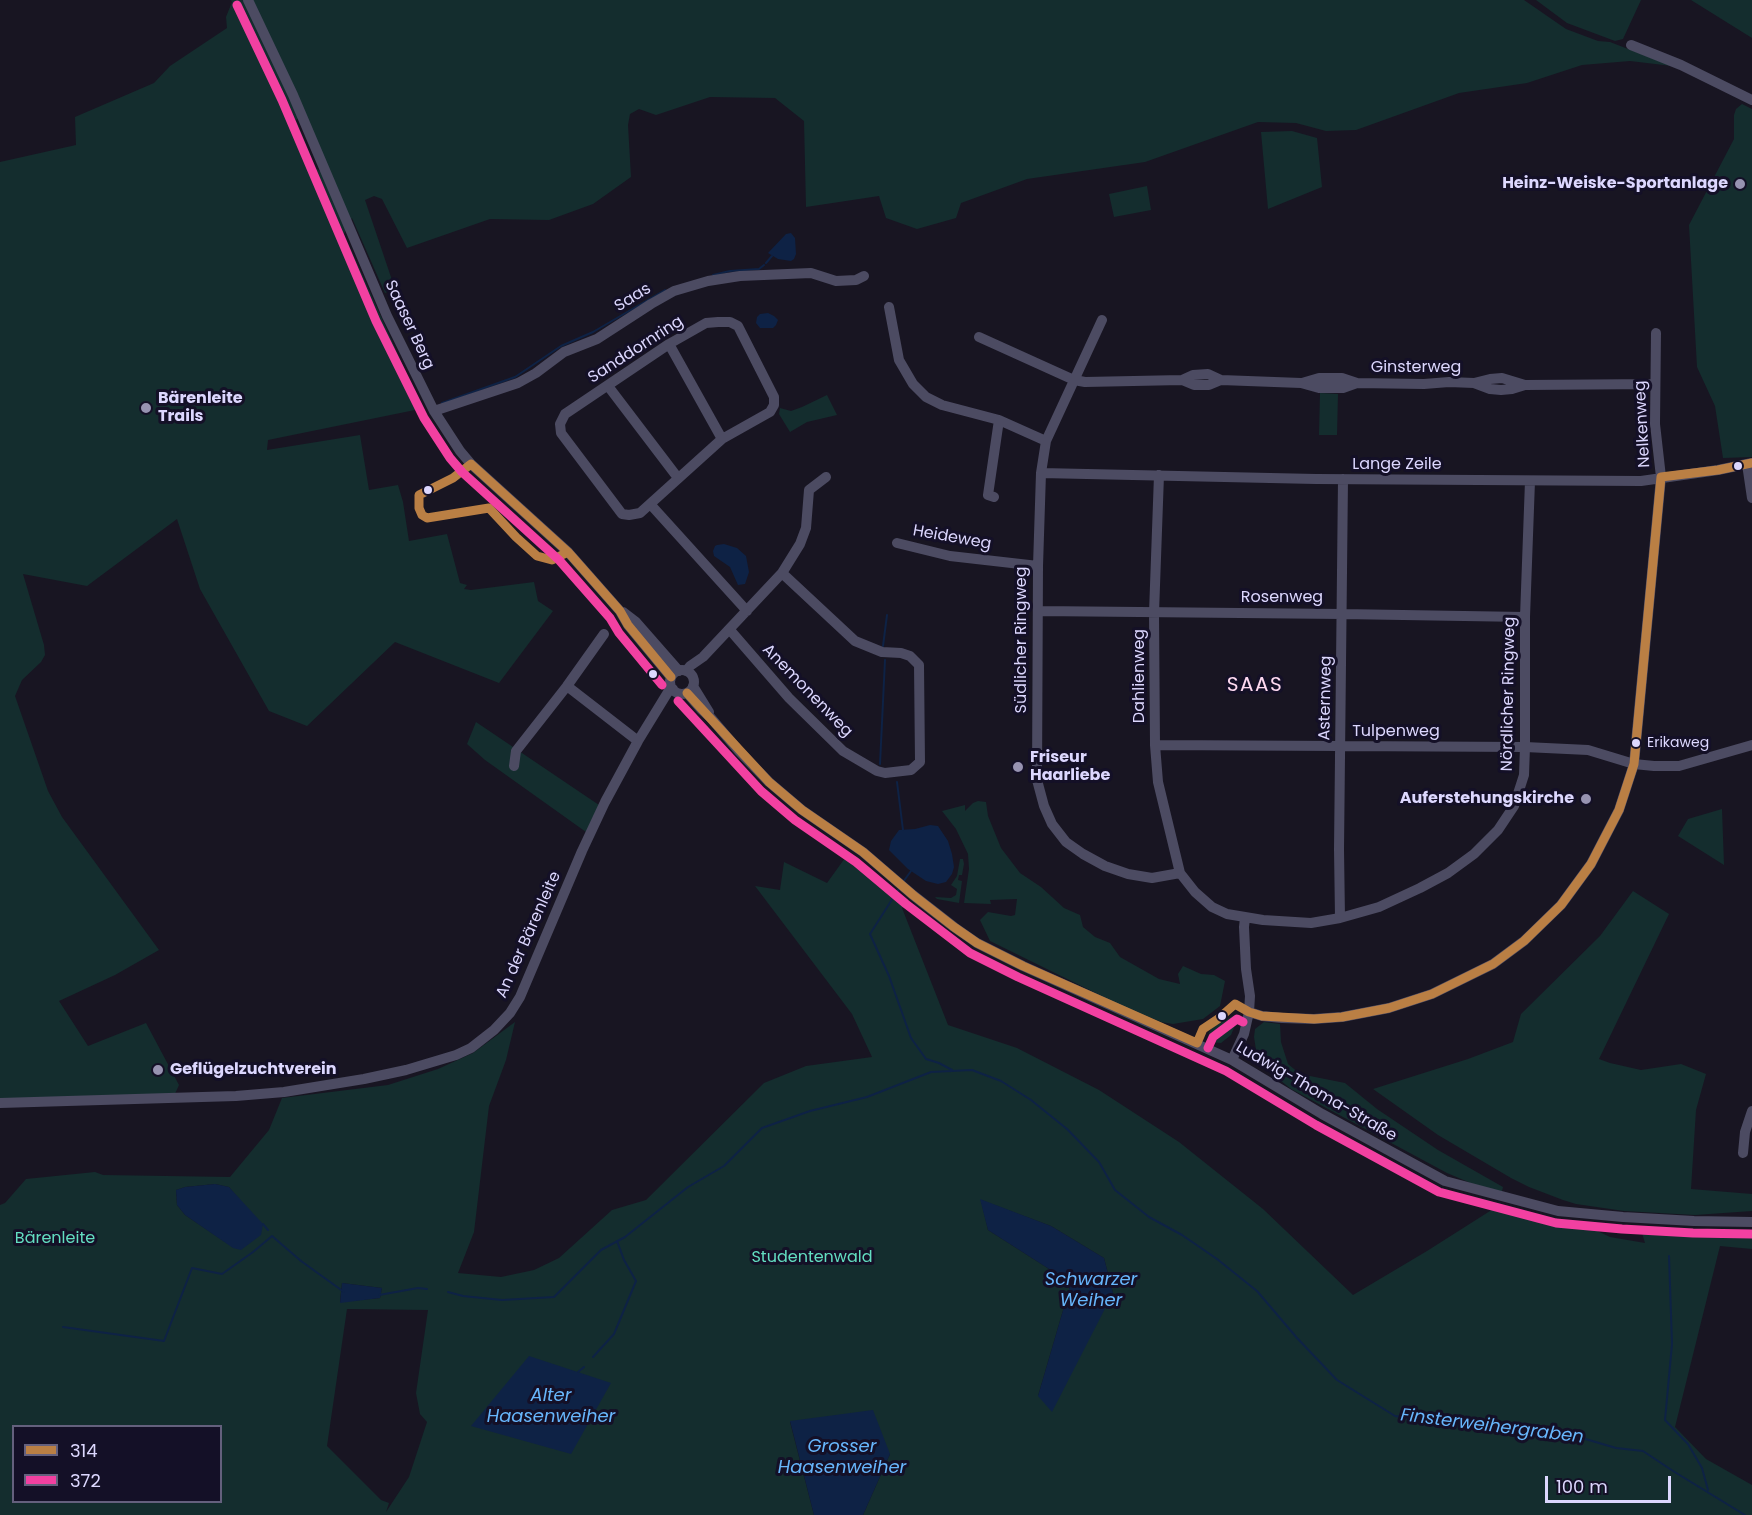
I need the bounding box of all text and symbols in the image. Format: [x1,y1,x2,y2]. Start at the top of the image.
place label: Heinz-Weiske-Sportanlage [1502,174,1728,194]
marker: Heinz-Weiske-Sportanlage [1733,177,1747,191]
street label: Saaser Berg [380,277,438,373]
street label: Saas [611,279,655,317]
street label: Sanddornring [585,312,687,388]
street label: Ginsterweg [1371,358,1461,378]
street label: Nelkenweg [1631,380,1655,468]
place label: Bärenleite Trails [158,389,243,427]
marker: Bärenleite Trails [139,401,153,415]
street label: Lange Zeile [1352,455,1442,475]
unlabelled marker [1732,460,1744,472]
unlabelled marker [422,484,434,496]
street label: Heideweg [911,522,993,554]
street label: Südlicher Ringweg [1012,566,1032,714]
street label: Rosenweg [1241,588,1323,608]
street label: Nördlicher Ringweg [1498,616,1520,772]
street label: Dahlienweg [1130,629,1150,723]
street label: Anemonenweg [758,640,856,742]
street label: Asternweg [1316,655,1336,741]
unlabelled marker [647,668,659,680]
district label: SAAS [1227,674,1283,698]
street label: Tulpenweg [1352,722,1440,742]
place label: Erikaweg [1647,735,1709,751]
marker: Erikaweg [1630,737,1642,749]
place label: Friseur Haarliebe [1030,748,1110,786]
marker: Friseur Haarliebe [1011,760,1025,774]
place label: Auferstehungskirche [1400,789,1574,809]
marker: Auferstehungskirche [1579,792,1593,806]
street label: An der Bärenleite [492,869,566,1001]
unlabelled marker [1216,1010,1228,1022]
street label: Ludwig-Thoma-Straße [1232,1038,1400,1146]
place label: Geflügelzuchtverein [170,1060,337,1080]
marker: Geflügelzuchtverein [151,1063,165,1077]
park label: Bärenleite [15,1229,95,1249]
park label: Studentenwald [751,1248,873,1268]
water label: Schwarzer Weiher [1045,1269,1137,1312]
water label: Alter Haasenweiher [487,1385,615,1428]
water label: Finsterweihergraben [1399,1405,1585,1449]
legend [12,1425,222,1503]
water label: Grosser Haasenweiher [778,1436,906,1478]
text: 314 [70,1438,98,1463]
scale bar [1548,1464,1674,1502]
text: 372 [70,1468,101,1493]
text: 100 m [1556,1474,1608,1499]

